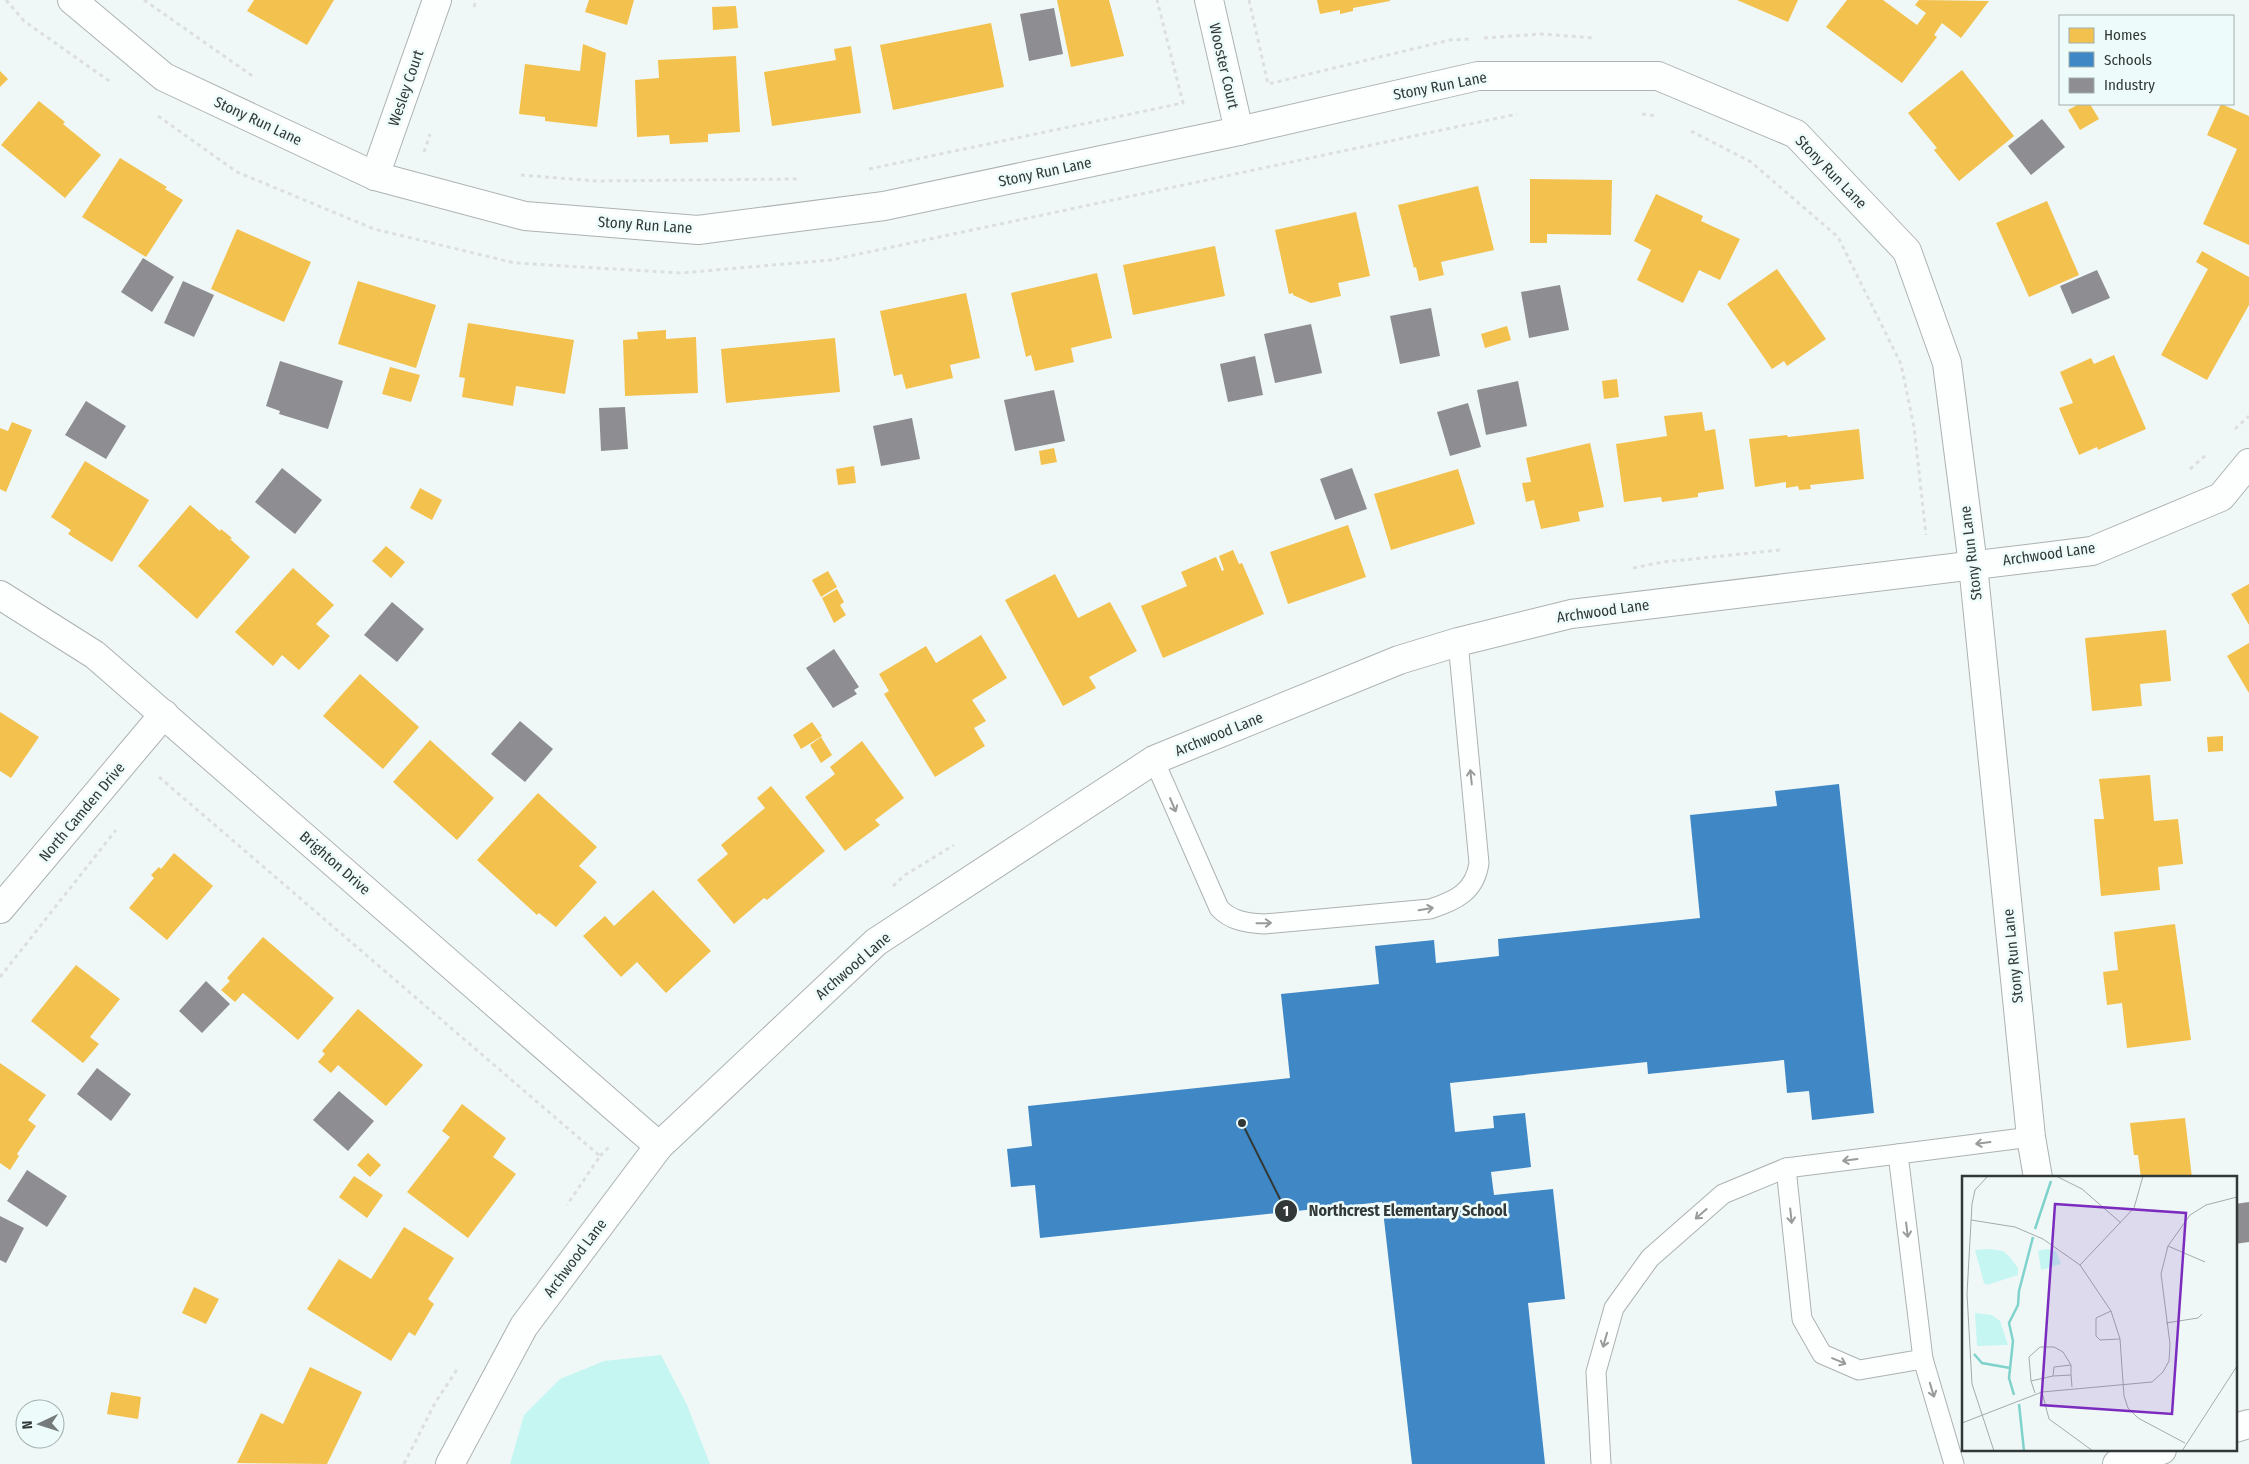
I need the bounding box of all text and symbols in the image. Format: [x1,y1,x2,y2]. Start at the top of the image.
legend [2059,15,2234,105]
street label: Wooster Court [1205,21,1243,111]
text: Homes [2104,26,2146,44]
street label: Wesley Court [385,47,427,129]
text: Schools [2104,51,2152,69]
street label: Stony Run Lane [1392,68,1488,104]
text: Industry [2104,76,2155,94]
street label: Stony Run Lane [211,93,305,149]
street label: Stony Run Lane [1792,132,1870,212]
street label: Stony Run Lane [997,153,1093,191]
street label: Stony Run Lane [597,213,693,237]
street label: Stony Run Lane [1956,505,1986,601]
street label: Archwood Lane [2001,539,2097,569]
street label: Archwood Lane [1555,596,1651,626]
street label: Archwood Lane [1172,708,1266,760]
street label: North Camden Drive [35,759,129,865]
one-way arrow [1466,769,1476,785]
one-way arrow [1169,797,1179,812]
street label: Brighton Drive [296,827,374,899]
one-way arrow [1418,904,1434,914]
street label: Stony Run Lane [1999,908,2027,1004]
one-way arrow [1256,919,1272,928]
street label: Archwood Lane [812,929,894,1003]
one-way arrow [1975,1138,1991,1148]
one-way arrow [1842,1155,1858,1165]
inset map [1962,1176,2236,1452]
callout: Northcrest Elementary School [1274,1195,1517,1226]
text: Northcrest Elementary School [1309,1201,1508,1220]
text: 1 [1283,1202,1289,1220]
one-way arrow [1694,1208,1707,1220]
one-way arrow [1786,1208,1796,1224]
street label: Archwood Lane [540,1215,610,1301]
one-way arrow [1902,1222,1912,1238]
one-way arrow [1599,1332,1609,1348]
one-way arrow [1831,1357,1846,1367]
one-way arrow [1928,1382,1938,1398]
north arrow [15,1399,65,1449]
text: N [19,1420,36,1430]

